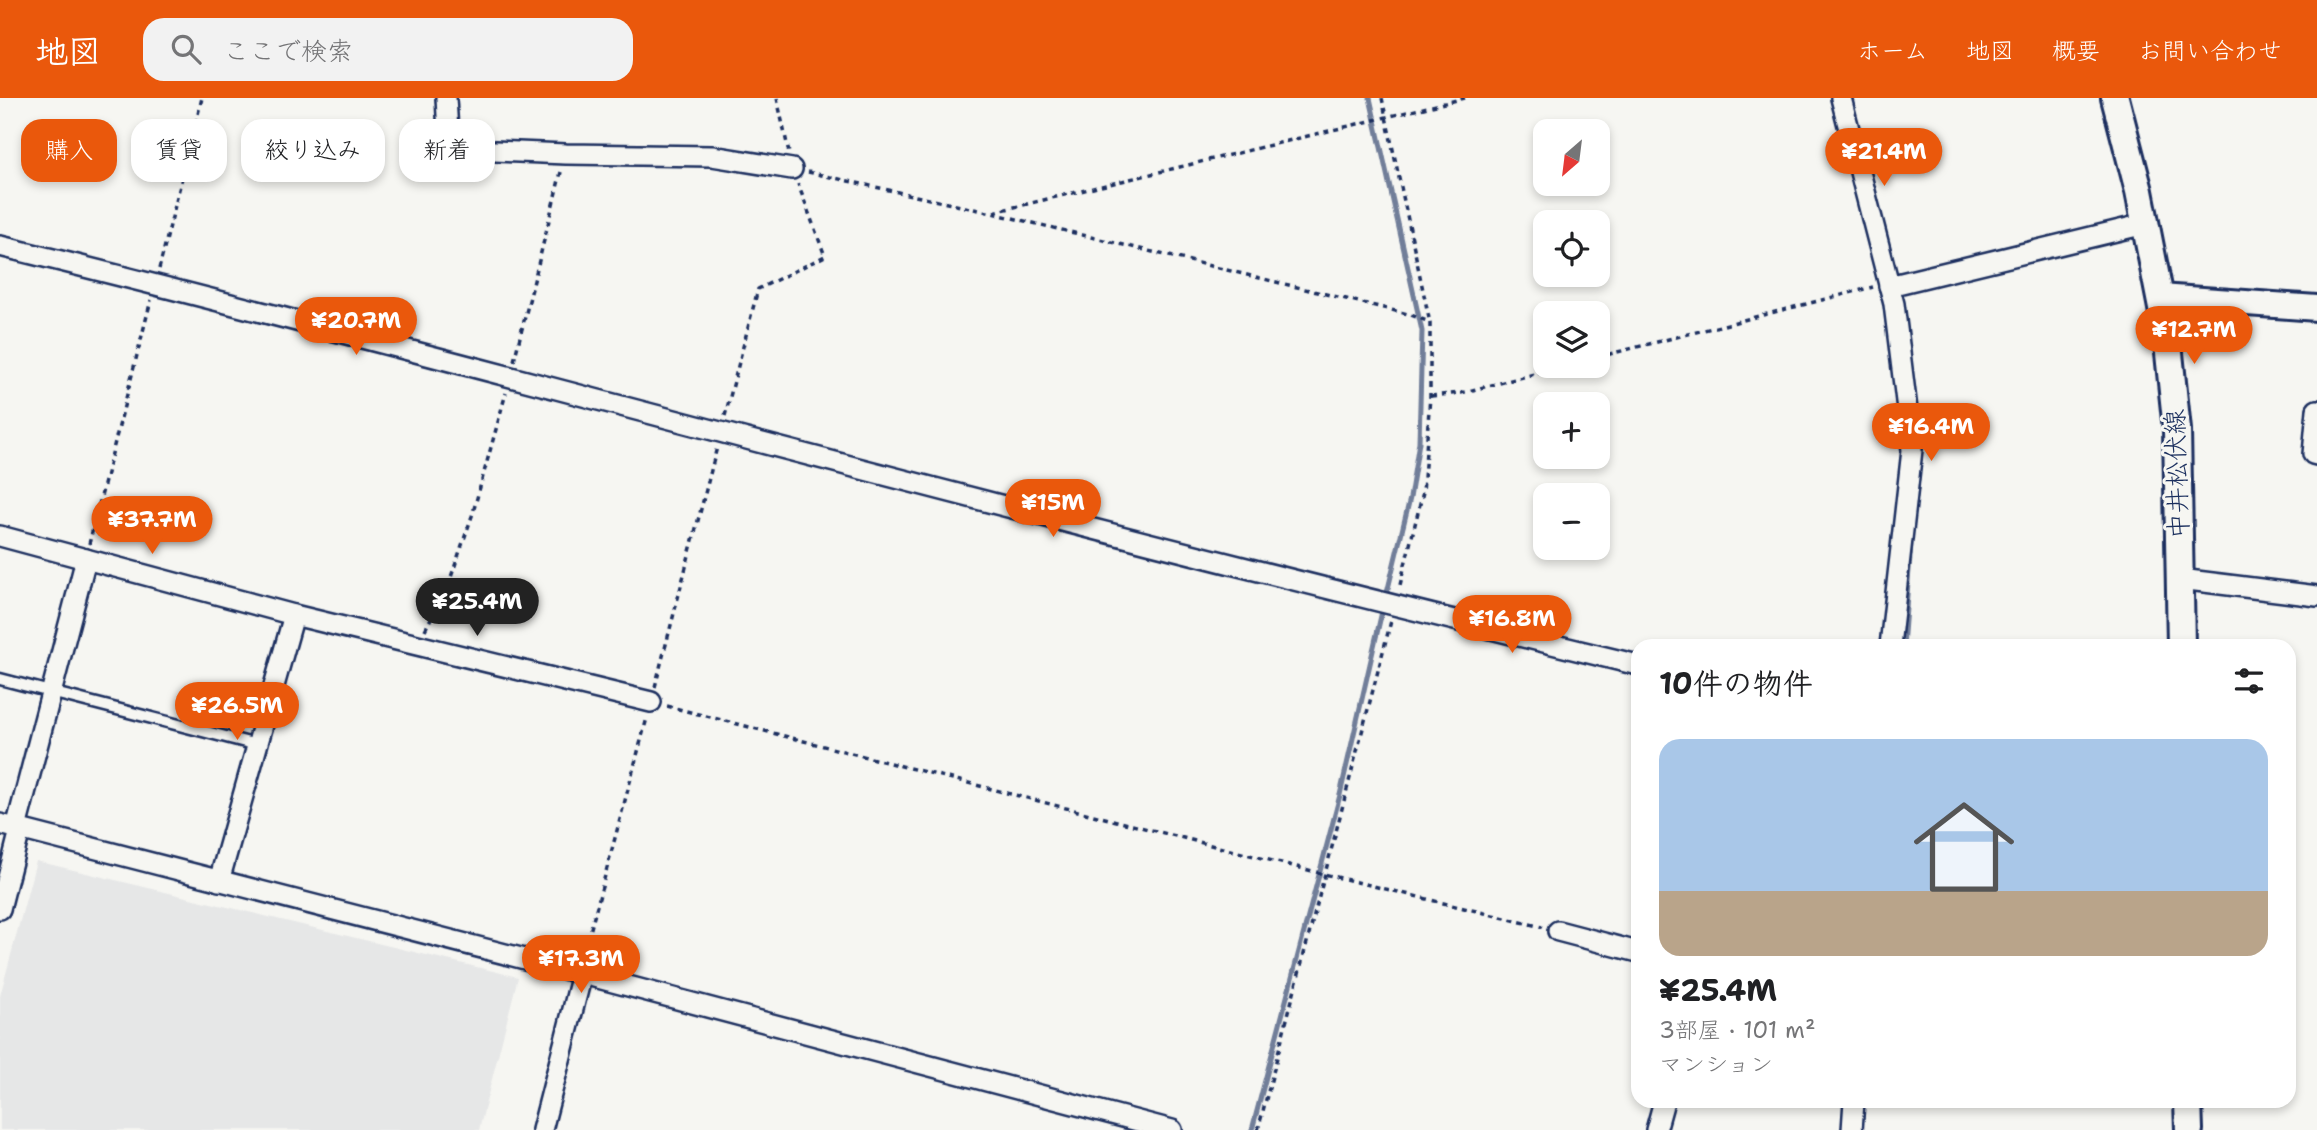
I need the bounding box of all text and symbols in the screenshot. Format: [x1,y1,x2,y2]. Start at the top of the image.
search box [143,18,633,81]
text: 地図 [35,29,101,74]
icon: search [167,30,205,68]
text: ここで検索 [223,33,353,68]
text: ホーム [1857,35,1928,67]
text: 地図 [1966,35,2014,67]
text: 概要 [2052,35,2100,67]
text: お問い合わせ [2138,35,2282,67]
chip: 購入 [21,119,117,182]
chip: 賃貸 [131,119,227,182]
chip: 絞り込み [241,119,385,182]
chip: 新着 [399,119,495,182]
north arrow [1533,119,1610,196]
map controls [1533,119,1610,560]
pin: ¥21.4M [1827,129,1941,188]
text: ¥21.4M [1841,136,1927,166]
button: locate [1533,210,1610,287]
pin: ¥20.7M [299,298,413,357]
button: layers [1533,301,1610,378]
text: ¥20.7M [311,305,401,335]
pin: ¥12.7M [2137,306,2251,366]
text: ¥12.7M [2152,314,2236,344]
button: + [1533,392,1610,469]
pin: ¥16.4M [1874,404,1988,463]
street label: 中井松伏線 [2156,408,2196,540]
text: ¥16.4M [1888,411,1974,441]
pin: ¥15M [1012,480,1094,539]
button: − [1533,483,1610,560]
text: ¥15M [1021,487,1085,517]
pin: ¥37.7M [95,496,209,556]
text: ¥37.7M [107,504,197,534]
pin: ¥25.4M [420,578,534,638]
text: ¥25.4M [432,586,522,616]
pin: ¥16.8M [1455,596,1569,655]
text: ¥16.8M [1468,603,1556,633]
icon: filters [2230,662,2268,700]
text: 10件の物件 [1659,663,1813,704]
pin: ¥26.5M [180,682,294,742]
text: ¥26.5M [191,690,283,720]
icon: home [1901,784,2027,910]
pin: ¥17.3M [524,936,638,995]
text: ¥17.3M [538,943,624,973]
text: ¥25.4M [1659,970,1777,1011]
text: 3部屋 · 101 m² [1659,1015,1816,1045]
text: マンション [1659,1049,1773,1079]

